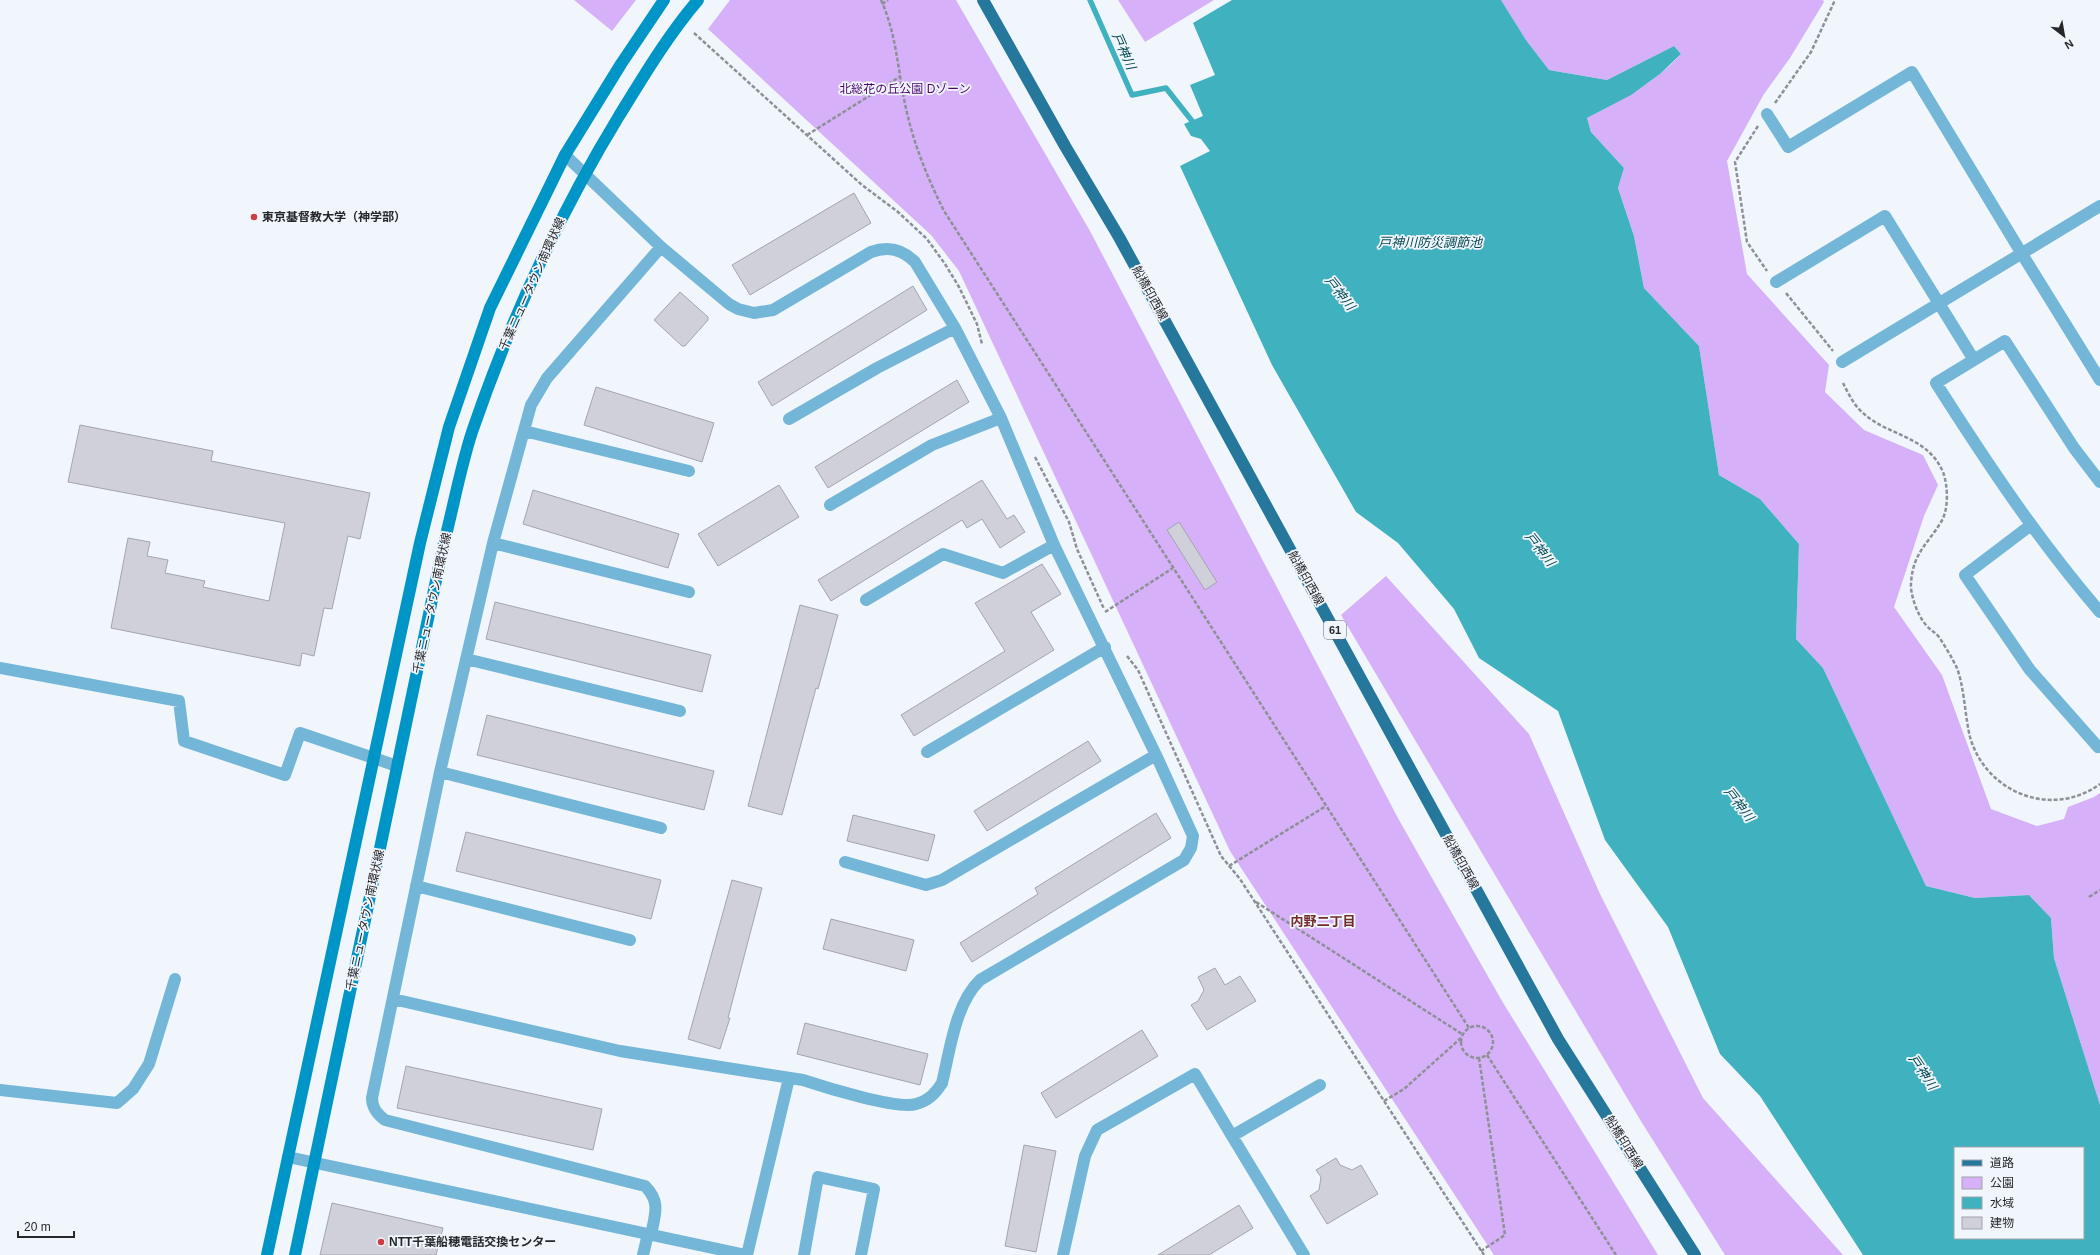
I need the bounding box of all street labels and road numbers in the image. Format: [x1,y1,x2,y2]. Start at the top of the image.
street label: 千葉ニュータウン南環状線 [496,215,568,353]
street label: 船橋印西線 [1129,263,1171,323]
street label: 千葉ニュータウン南環状線 [410,531,454,675]
street label: 船橋印西線 [1285,548,1327,608]
road number: 61 [1324,621,1346,639]
street label: 船橋印西線 [1440,832,1482,892]
street label: 千葉ニュータウン南環状線 [343,848,387,992]
street label: 船橋印西線 [1602,1113,1646,1171]

